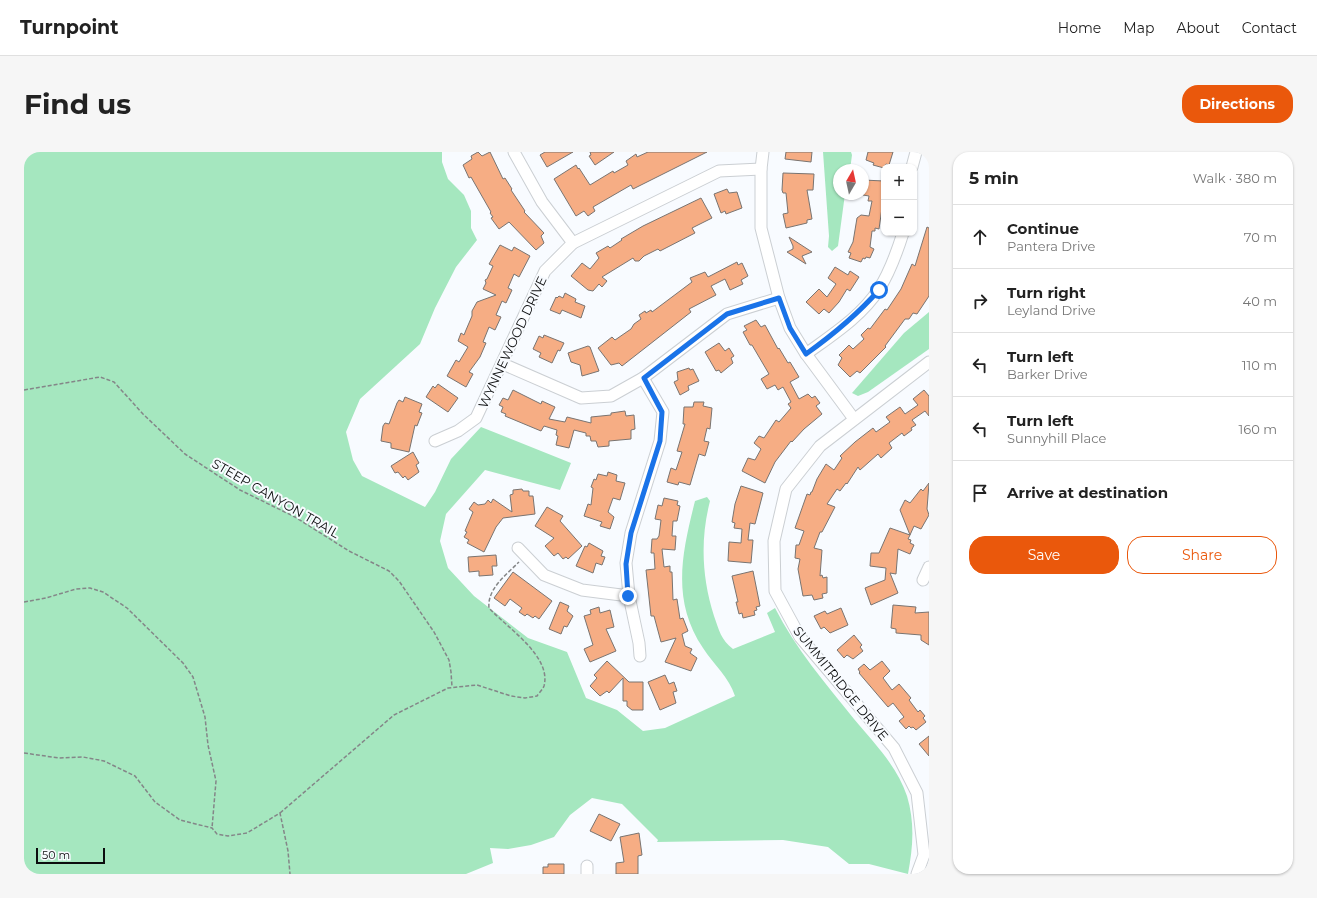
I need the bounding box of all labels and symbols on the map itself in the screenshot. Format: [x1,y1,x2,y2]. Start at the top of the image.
north arrow [833,164,869,200]
street label: WYNNEWOOD DRIVE [474,274,550,410]
route start [870,281,888,299]
street label: STEEP CANYON TRAIL [209,455,343,541]
route end [619,587,637,605]
street label: SUMMITRIDGE DRIVE [790,623,892,743]
scale bar [36,846,105,865]

